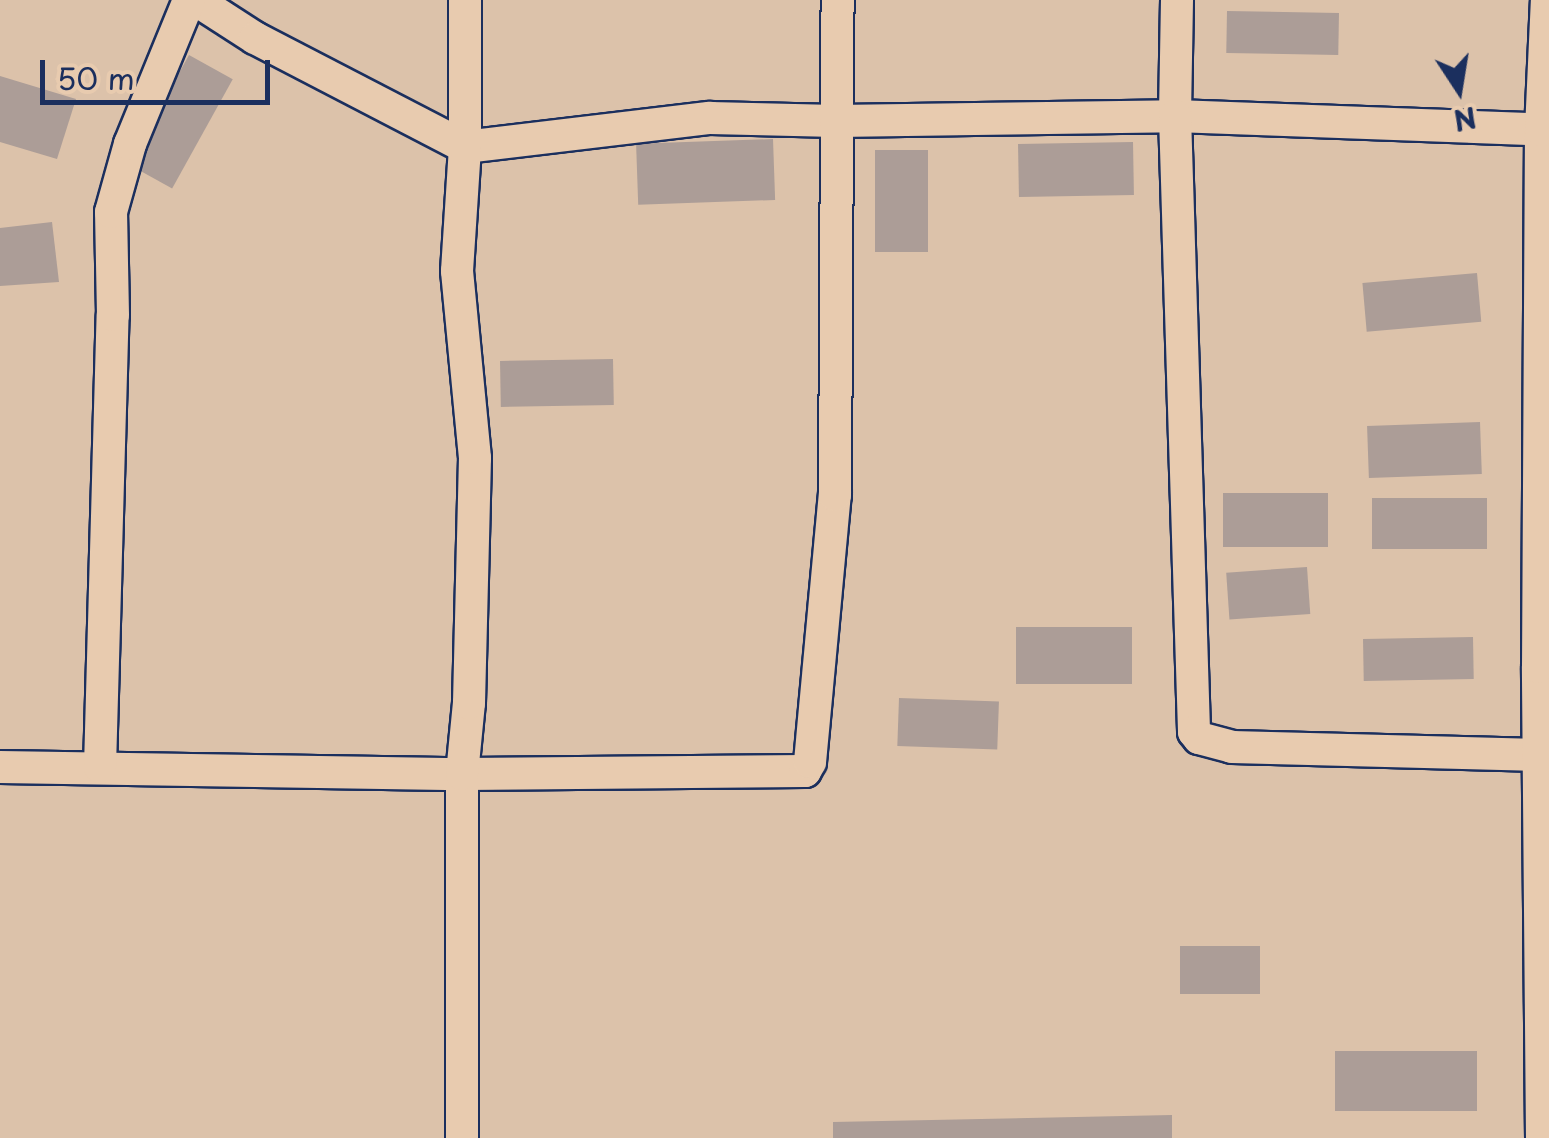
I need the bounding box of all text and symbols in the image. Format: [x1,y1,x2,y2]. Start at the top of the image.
scale bar [45,40,275,102]
north arrow [1409,40,1509,140]
text: 50 m [57,55,135,100]
text: N [1450,96,1481,143]

